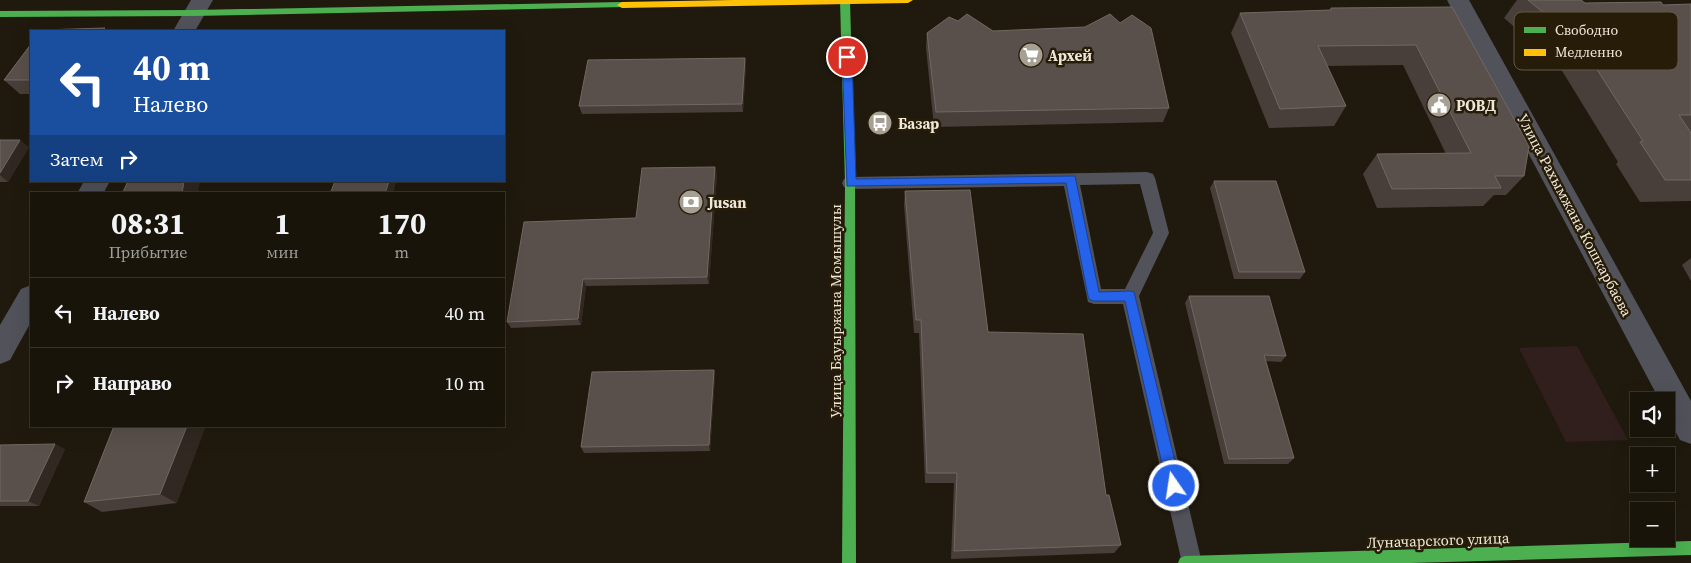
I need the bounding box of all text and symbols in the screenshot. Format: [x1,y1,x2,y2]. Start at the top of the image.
legend [1514,12,1678,70]
text: Свободно [1555,20,1618,40]
pin [826,36,868,78]
supermarket icon: Архей [1018,42,1044,68]
text: Медленно [1555,42,1623,62]
icon: arrive [833,43,861,71]
text: 40 m [133,44,210,92]
place label: Архей [1048,45,1092,66]
icon: left [50,50,115,115]
text: Налево [133,89,208,119]
public building icon: РОВД [1426,92,1452,118]
place label: РОВД [1456,95,1496,116]
bus stop icon: Базар [867,110,893,136]
street label: Улица Рахымжана Кошкарбаева [1512,110,1638,320]
place label: Базар [898,113,939,134]
icon: right [114,145,142,173]
text: Затем [50,146,104,172]
bank icon: Jusan [678,189,704,215]
place label: Jusan [707,192,746,213]
text: 08:31 [111,203,185,244]
text: 1 [274,203,291,244]
text: 170 [377,203,426,244]
street label: Улица Бауыржана Момышулы [825,204,846,418]
text: Прибытие [109,241,188,263]
text: мин [266,241,299,263]
text: m [395,241,409,263]
icon: left [50,299,78,327]
text: Налево [93,300,160,326]
text: 40 m [444,300,485,326]
icon: right [50,369,78,397]
text: Направо [93,370,172,396]
text: 10 m [444,370,485,396]
map controls [1630,392,1675,547]
button: sound [1630,392,1675,437]
button: + [1630,447,1675,492]
position arrow [1147,459,1199,511]
button: − [1630,502,1675,547]
street label: Луначарского улица [1366,527,1510,553]

